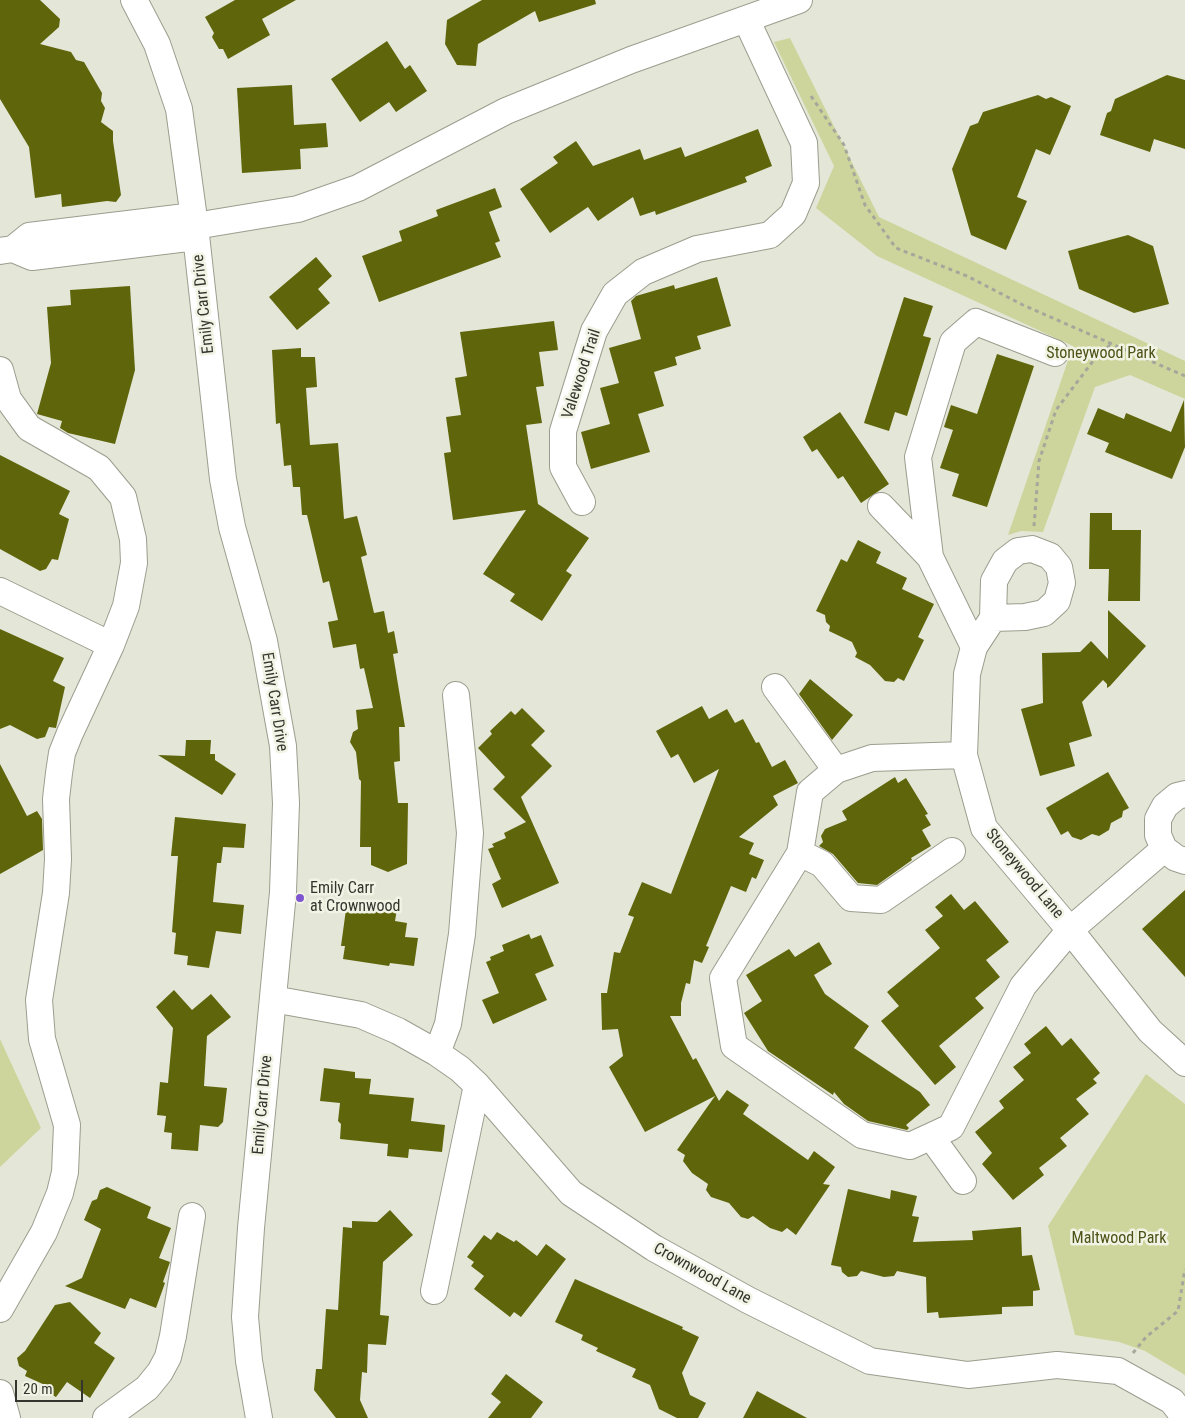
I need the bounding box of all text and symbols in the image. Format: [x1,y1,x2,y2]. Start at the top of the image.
street label: Emily Carr Drive [189,253,219,355]
street label: Valewood Trail [559,327,605,421]
park label: Stoneywood Park [1046,344,1156,364]
street label: Emily Carr Drive [257,651,291,753]
street label: Stoneywood Lane [981,825,1067,923]
place label: Emily Carr at Crownwood [310,879,400,917]
marker: Emily Carr at Crownwood [294,892,306,904]
street label: Emily Carr Drive [249,1054,277,1156]
park label: Maltwood Park [1072,1229,1166,1249]
street label: Crownwood Lane [650,1239,754,1309]
scale bar [18,1370,85,1402]
text: 20 m [23,1380,53,1398]

